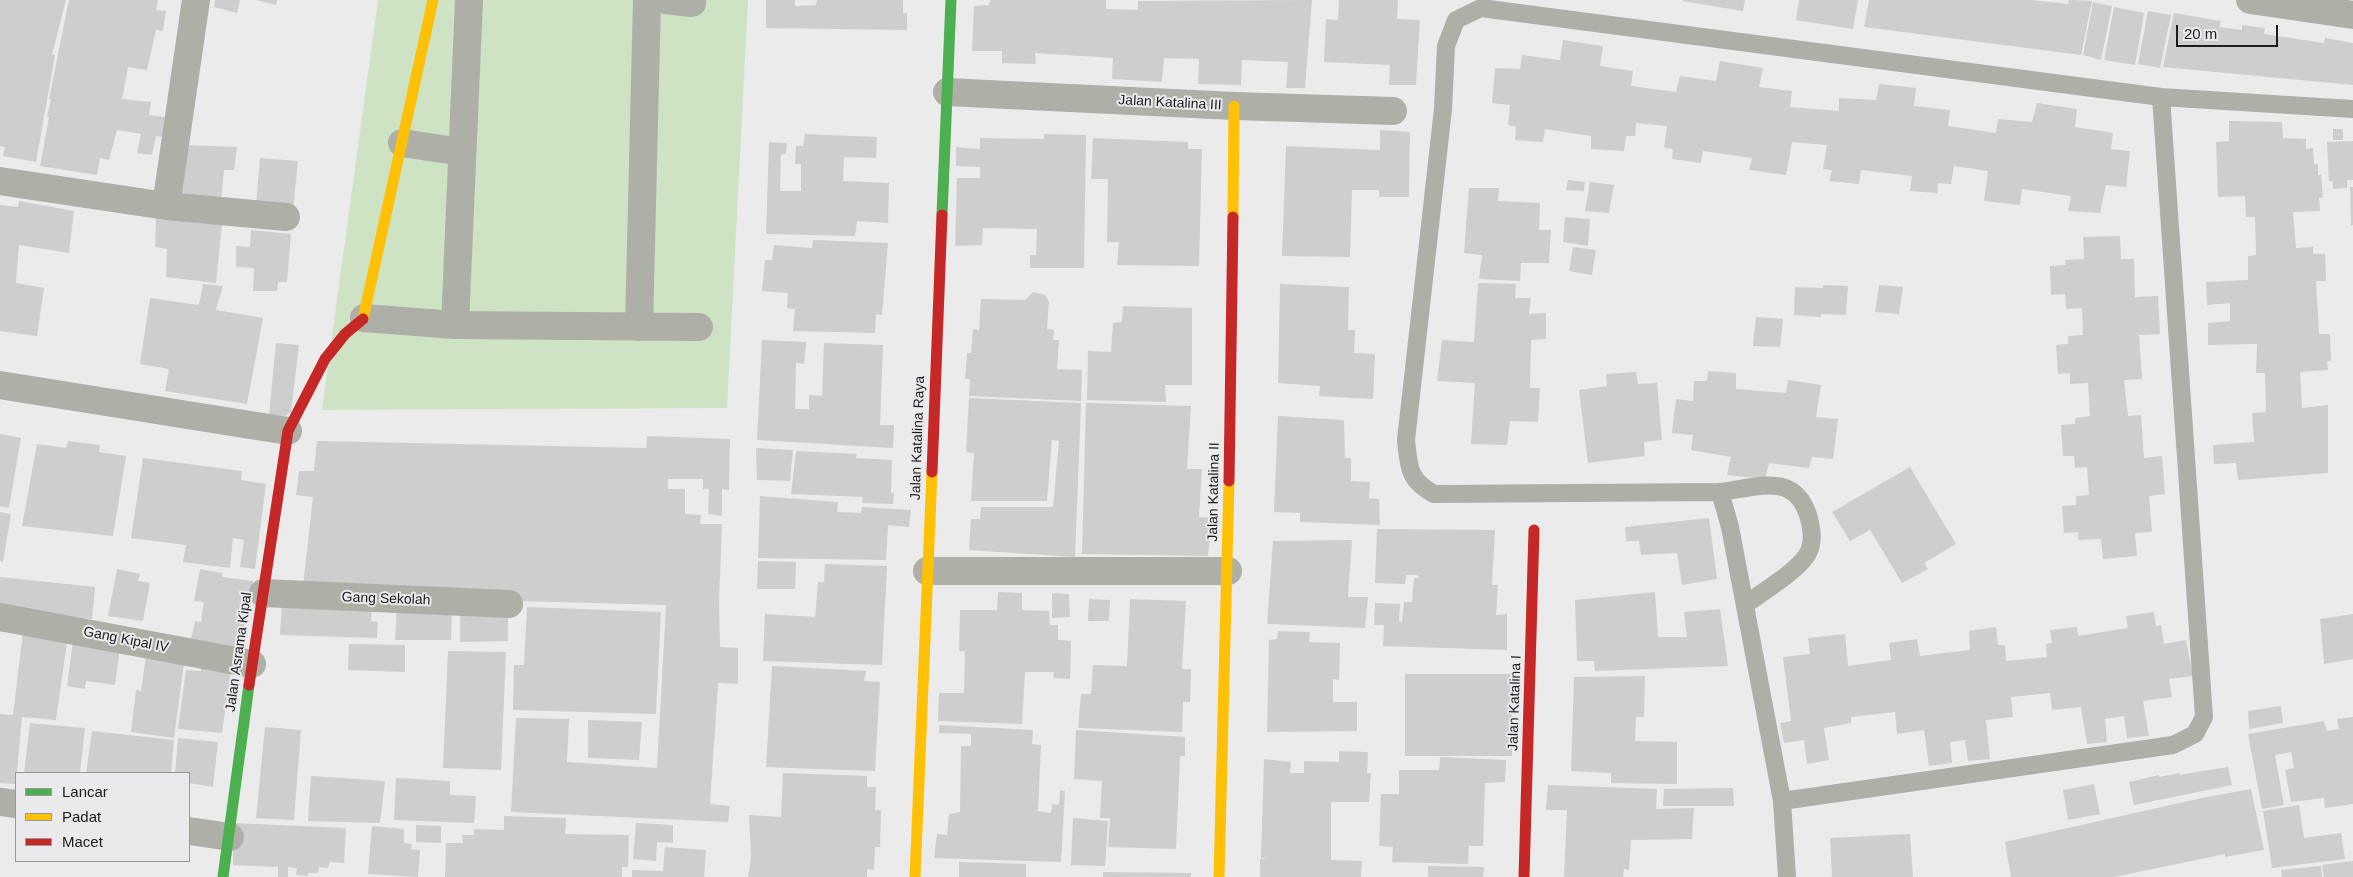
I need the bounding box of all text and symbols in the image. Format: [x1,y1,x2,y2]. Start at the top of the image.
scale bar [2178,15,2280,47]
text: 20 m [2184,25,2217,42]
street label: Jalan Katalina III [1118,92,1222,114]
street label: Jalan Katalina Raya [907,375,929,501]
street label: Jalan Katalina II [1205,442,1223,542]
street label: Gang Sekolah [341,589,431,609]
street label: Jalan Asrama Kipal [222,591,256,713]
street label: Gang Kipal IV [82,624,170,656]
street label: Jalan Katalina I [1505,655,1525,751]
legend [15,772,190,862]
text: Lancar [62,783,108,800]
text: Padat [62,808,101,825]
text: Macet [62,833,103,850]

